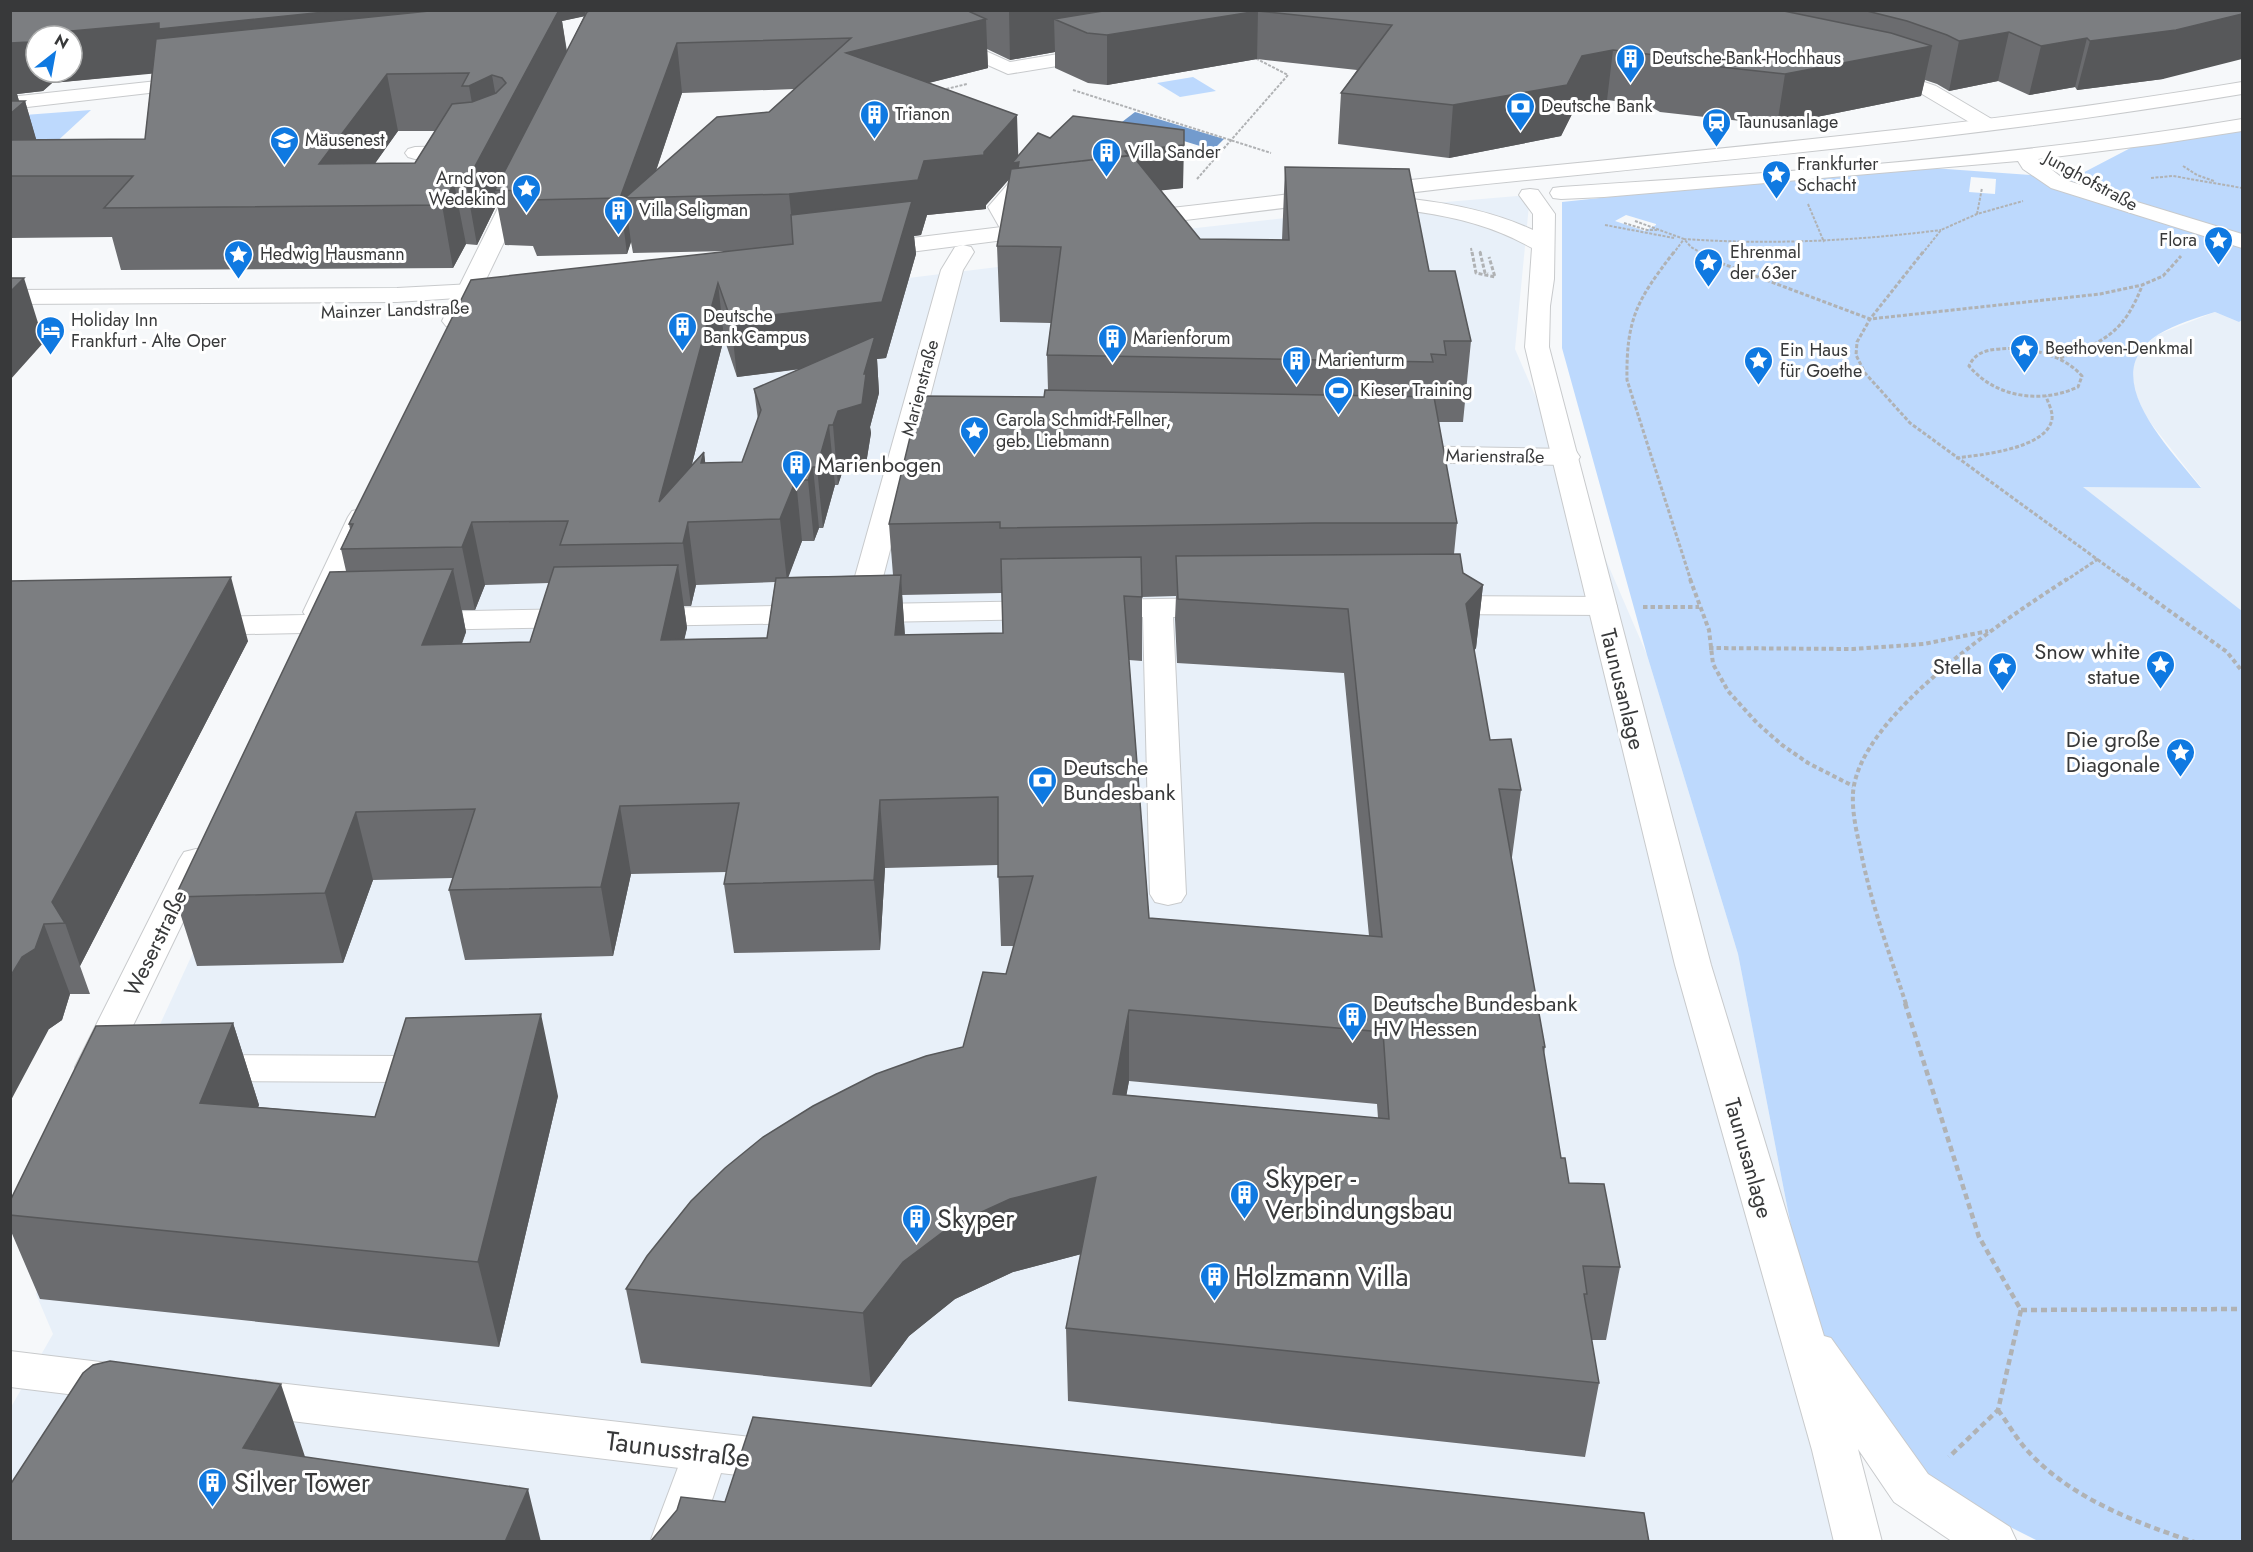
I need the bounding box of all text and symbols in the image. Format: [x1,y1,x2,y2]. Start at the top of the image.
north arrow [24,24,84,84]
text: N [50,28,73,55]
building icon: Deutsche-Bank-Hochhaus [1615,42,1647,84]
place label: Deutsche-Bank-Hochhaus [1652,45,1841,71]
bank icon: Deutsche Bank [1504,90,1536,132]
place label: Deutsche Bank [1541,93,1652,119]
building icon: Trianon [858,98,890,140]
place label: Trianon [895,101,950,127]
station icon: Taunusanlage [1700,106,1732,148]
place label: Taunusanlage [1737,109,1838,135]
school or university icon: Mäusenest [268,124,300,166]
place label: Mäusenest [305,127,385,153]
building icon: Villa Sander [1091,136,1123,178]
place label: Villa Sander [1128,139,1221,165]
street label: Junghofstraße [2038,144,2143,218]
place label: Frankfurter Schacht [1797,151,1879,198]
place icon: Frankfurter Schacht [1760,158,1792,200]
place label: Arnd von Wedekind [429,165,506,212]
place icon: Arnd von Wedekind [511,172,543,214]
building icon: Villa Seligman [602,194,634,236]
place label: Villa Seligman [639,197,748,223]
place icon: Flora [2202,224,2234,266]
place label: Flora [2159,227,2197,253]
place icon: Hedwig Hausmann [223,238,255,280]
place label: Ehrenmal der 63er [1730,239,1801,286]
place label: Hedwig Hausmann [260,241,405,267]
place icon: Ehrenmal der 63er [1693,246,1725,288]
street label: Mainzer Landstraße [320,294,470,326]
place label: Deutsche Bank Campus [703,303,806,350]
place label: Holiday Inn Frankfurt - Alte Oper [71,307,227,354]
building icon: Deutsche Bank Campus [666,310,698,352]
hotel icon: Holiday Inn Frankfurt - Alte Oper [34,314,66,356]
building icon: Marienforum [1096,322,1128,364]
place label: Marienforum [1133,325,1230,351]
place icon: Beethoven-Denkmal [2008,332,2040,374]
place label: Beethoven-Denkmal [2045,335,2193,361]
street label: Marienstraße [895,337,945,439]
place label: Ein Haus für Goethe [1780,337,1862,384]
building icon: Marienturm [1281,344,1313,386]
place icon: Ein Haus für Goethe [1743,344,1775,386]
place label: Marienturm [1318,347,1405,373]
sports icon: Kieser Training [1323,374,1355,416]
place label: Kieser Training [1360,377,1473,403]
place label: Carola Schmidt-Fellner, geb. Liebmann [996,407,1171,454]
place icon: Carola Schmidt-Fellner, geb. Liebmann [959,414,991,456]
street label: Marienstraße [1445,442,1545,470]
building icon: Marienbogen [780,448,812,490]
place label: Marienbogen [817,448,942,480]
street label: Taunusanlage [1593,625,1653,753]
place label: Snow white statue [2034,635,2140,692]
place icon: Snow white statue [2145,648,2177,690]
place label: Stella [1933,650,1982,682]
place icon: Stella [1987,650,2019,692]
place label: Die große Diagonale [2066,723,2160,780]
place icon: Die große Diagonale [2165,736,2197,778]
place label: Deutsche Bundesbank [1063,751,1176,808]
bank icon: Deutsche Bundesbank [1026,764,1058,806]
street label: Weserstraße [115,884,195,1002]
place label: Deutsche Bundesbank HV Hessen [1373,987,1578,1044]
building icon: Deutsche Bundesbank HV Hessen [1336,1000,1368,1042]
street label: Taunusanlage [1717,1094,1781,1222]
place label: Skyper - Verbindungsbau [1265,1159,1453,1229]
building icon: Skyper - Verbindungsbau [1228,1178,1260,1220]
place label: Skyper [937,1199,1015,1238]
building icon: Skyper [900,1202,932,1244]
place label: Holzmann Villa [1235,1257,1408,1296]
building icon: Holzmann Villa [1198,1260,1230,1302]
street label: Taunusstraße [604,1421,752,1477]
place label: Silver Tower [234,1463,371,1502]
building icon: Silver Tower [197,1466,229,1508]

